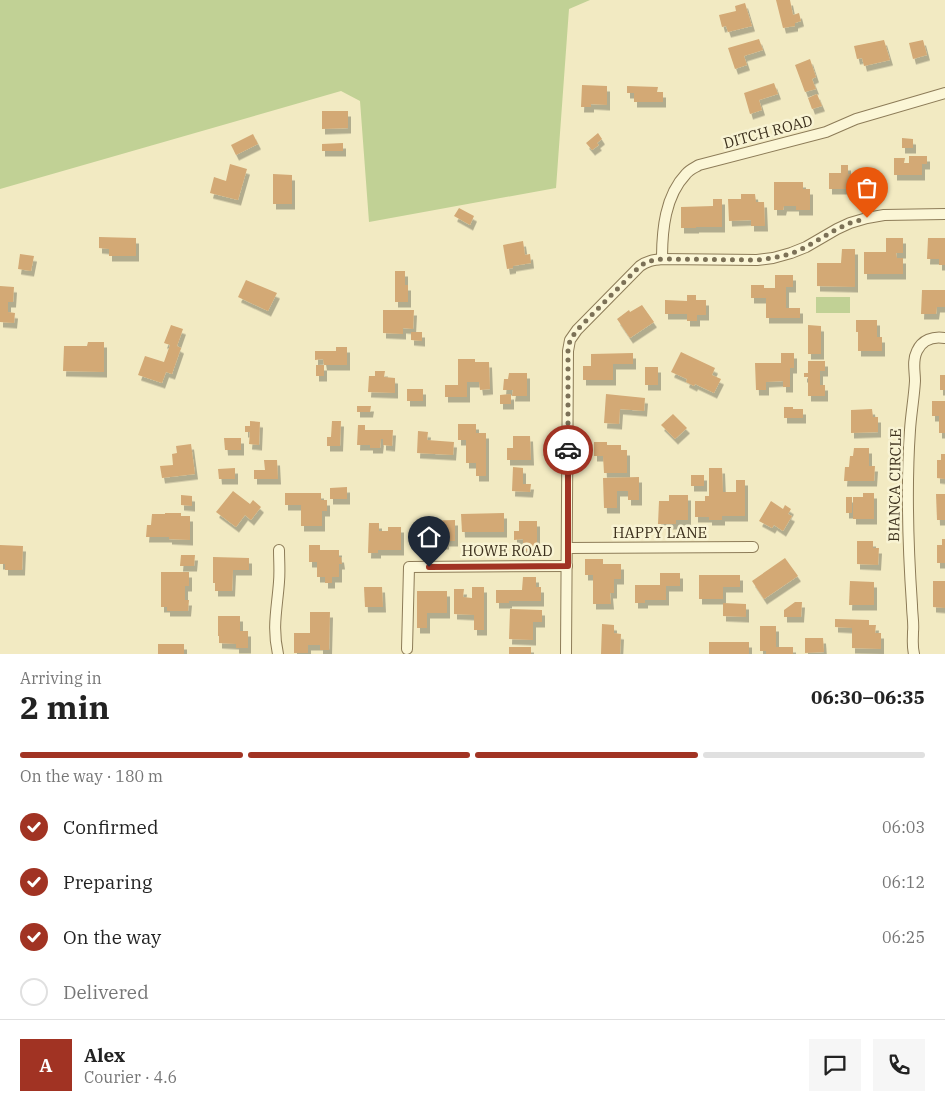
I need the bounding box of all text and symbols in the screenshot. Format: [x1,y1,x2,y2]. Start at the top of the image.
street label: DITCH ROAD [721,110,815,153]
pin [846,167,888,218]
icon: bag [853,174,881,202]
courier [543,425,593,475]
street label: BIANCA CIRCLE [884,428,905,542]
icon: car [554,436,582,464]
pin [408,516,450,567]
icon: home [415,523,443,551]
street label: HAPPY LANE [613,523,707,542]
street label: HOWE ROAD [461,541,553,560]
text: Arriving in [20,668,102,688]
text: 06:30–06:35 [811,685,925,709]
text: 2 min [20,686,110,728]
text: On the way · 180 m [20,766,163,786]
icon: check [20,813,48,841]
text: Confirmed [63,815,158,839]
text: 06:03 [882,817,925,837]
icon: check [20,868,48,896]
text: Preparing [63,870,152,894]
text: 06:12 [882,872,925,892]
icon: check [20,923,48,951]
text: On the way [63,925,161,949]
text: 06:25 [882,927,925,947]
text: Delivered [63,980,149,1004]
button: chat [809,1039,861,1091]
button: phone [873,1039,925,1091]
text: Alex [84,1043,125,1067]
text: A [39,1053,53,1077]
text: Courier · 4.6 [84,1067,177,1087]

